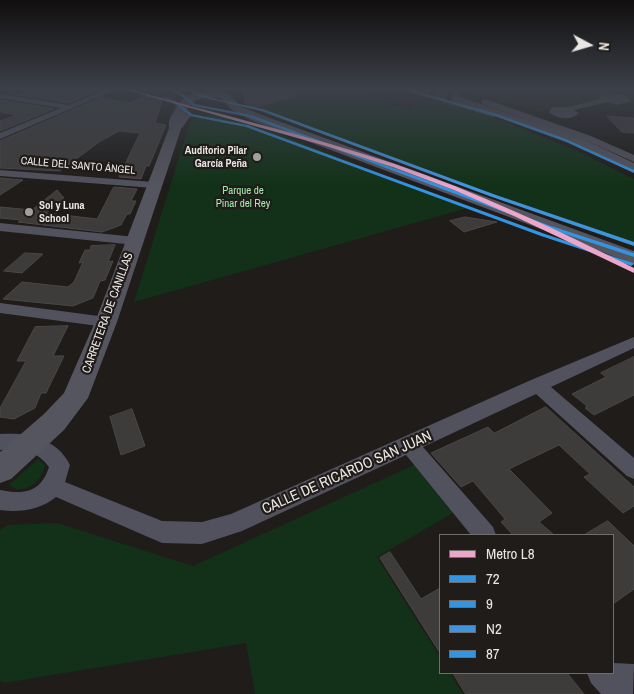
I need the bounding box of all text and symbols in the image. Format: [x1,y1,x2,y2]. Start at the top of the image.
north arrow [564,20,614,70]
text: N [595,41,613,52]
place label: Auditorio Pilar García Peña [185,144,247,170]
marker: Auditorio Pilar García Peña [251,151,263,163]
street label: CALLE DEL SANTO ÁNGEL [20,154,136,178]
park label: Parque de Pinar del Rey [216,184,270,210]
place label: Sol y Luna School [39,199,85,225]
marker: Sol y Luna School [23,206,35,218]
street label: CARRETERA DE CANILLAS [79,251,137,375]
street label: CALLE DE RICARDO SAN JUAN [259,427,435,519]
legend [439,534,614,674]
text: Metro L8 [486,543,535,564]
text: 72 [486,568,500,589]
text: 9 [486,593,493,614]
text: N2 [486,618,502,639]
text: 87 [486,643,500,664]

